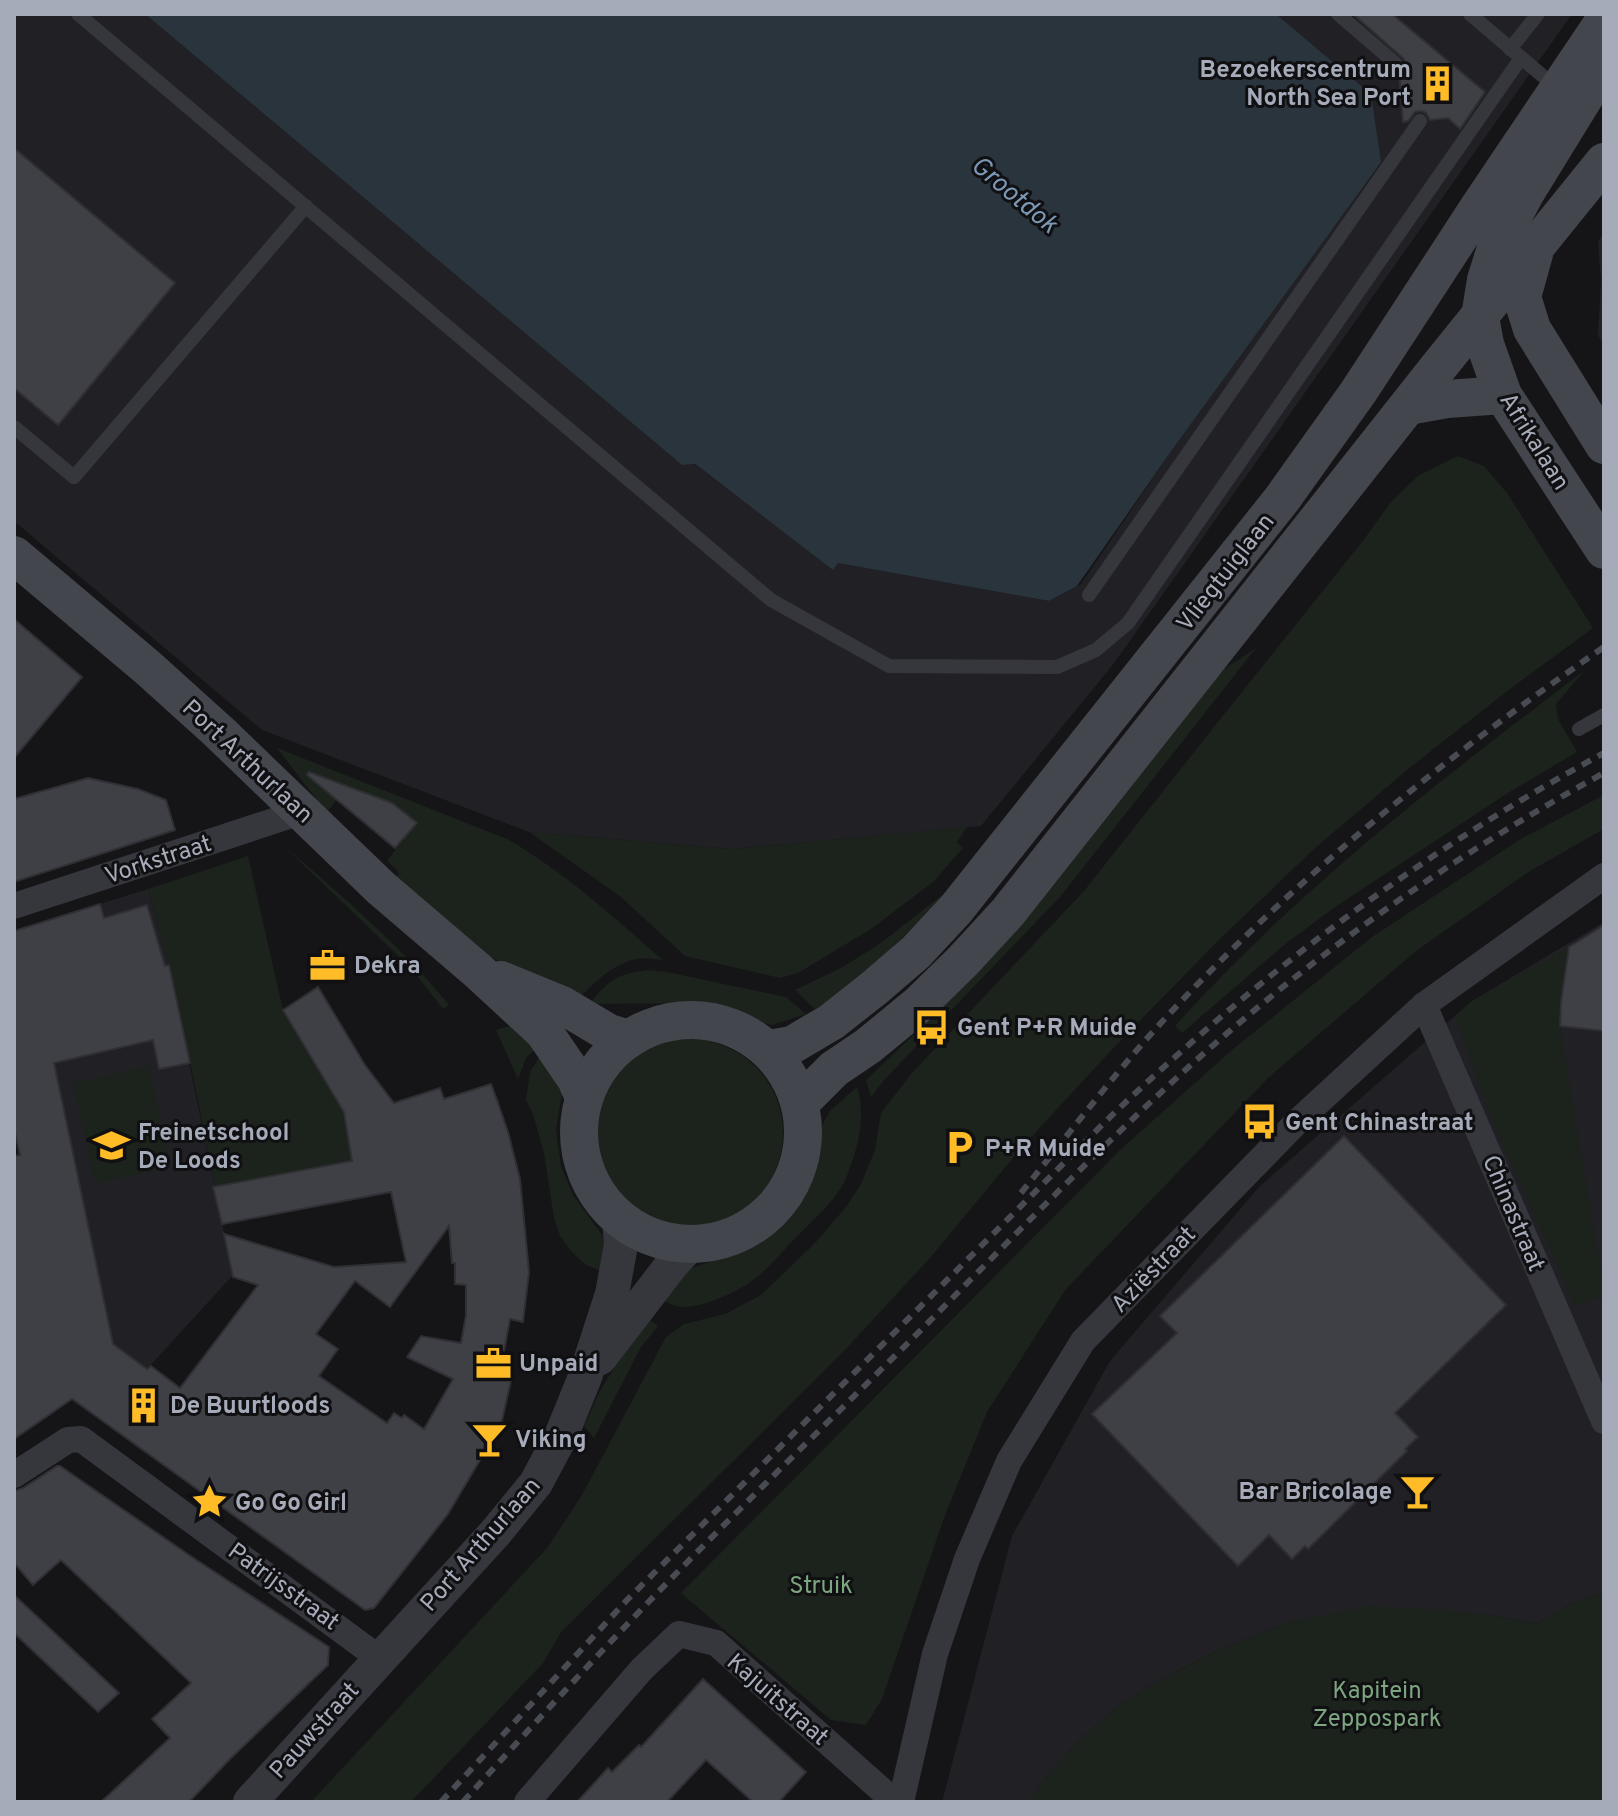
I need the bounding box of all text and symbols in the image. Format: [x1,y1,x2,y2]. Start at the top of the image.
place label: Bezoekerscentrum North Sea Port [1200,56,1411,114]
building icon: Bezoekerscentrum North Sea Port [1418,64,1456,102]
water label: Grootdok [963,150,1064,242]
street label: Afrikalaan [1492,388,1575,496]
street label: Vliegtuiglaan [1171,508,1282,638]
street label: Port Arthurlaan [175,694,318,831]
street label: Vorkstraat [102,830,216,892]
office icon: Dekra [309,946,347,984]
place label: Dekra [354,952,421,982]
bus stop icon: Gent P+R Muide [912,1008,950,1046]
place label: Gent P+R Muide [957,1014,1137,1044]
bus stop icon: Gent Chinastraat [1240,1103,1278,1141]
place label: Gent Chinastraat [1285,1109,1473,1139]
place label: Freinetschool De Loods [138,1119,289,1177]
school or university icon: Freinetschool De Loods [93,1127,131,1165]
parking icon: P+R Muide [940,1129,978,1167]
place label: P+R Muide [985,1135,1106,1165]
street label: Chinastraat [1474,1151,1550,1276]
street label: Aziëstraat [1106,1221,1203,1320]
office icon: Unpaid [474,1344,512,1382]
place label: Unpaid [519,1350,598,1380]
building icon: De Buurtloods [125,1386,163,1424]
place label: De Buurtloods [170,1392,330,1422]
bar icon: Viking [470,1420,508,1458]
place label: Viking [515,1426,587,1456]
street label: Port Arthurlaan [415,1472,548,1619]
bar icon: Bar Bricolage [1399,1472,1437,1510]
place label: Bar Bricolage [1239,1478,1392,1508]
place icon: Go Go Girl [190,1483,228,1521]
place label: Go Go Girl [235,1489,347,1519]
street label: Patrijsstraat [221,1537,344,1638]
park label: Struik [789,1572,853,1602]
street label: Kajuitstraat [720,1648,834,1753]
street label: Pauwstraat [264,1677,367,1786]
park label: Kapitein Zeppospark [1313,1677,1441,1735]

